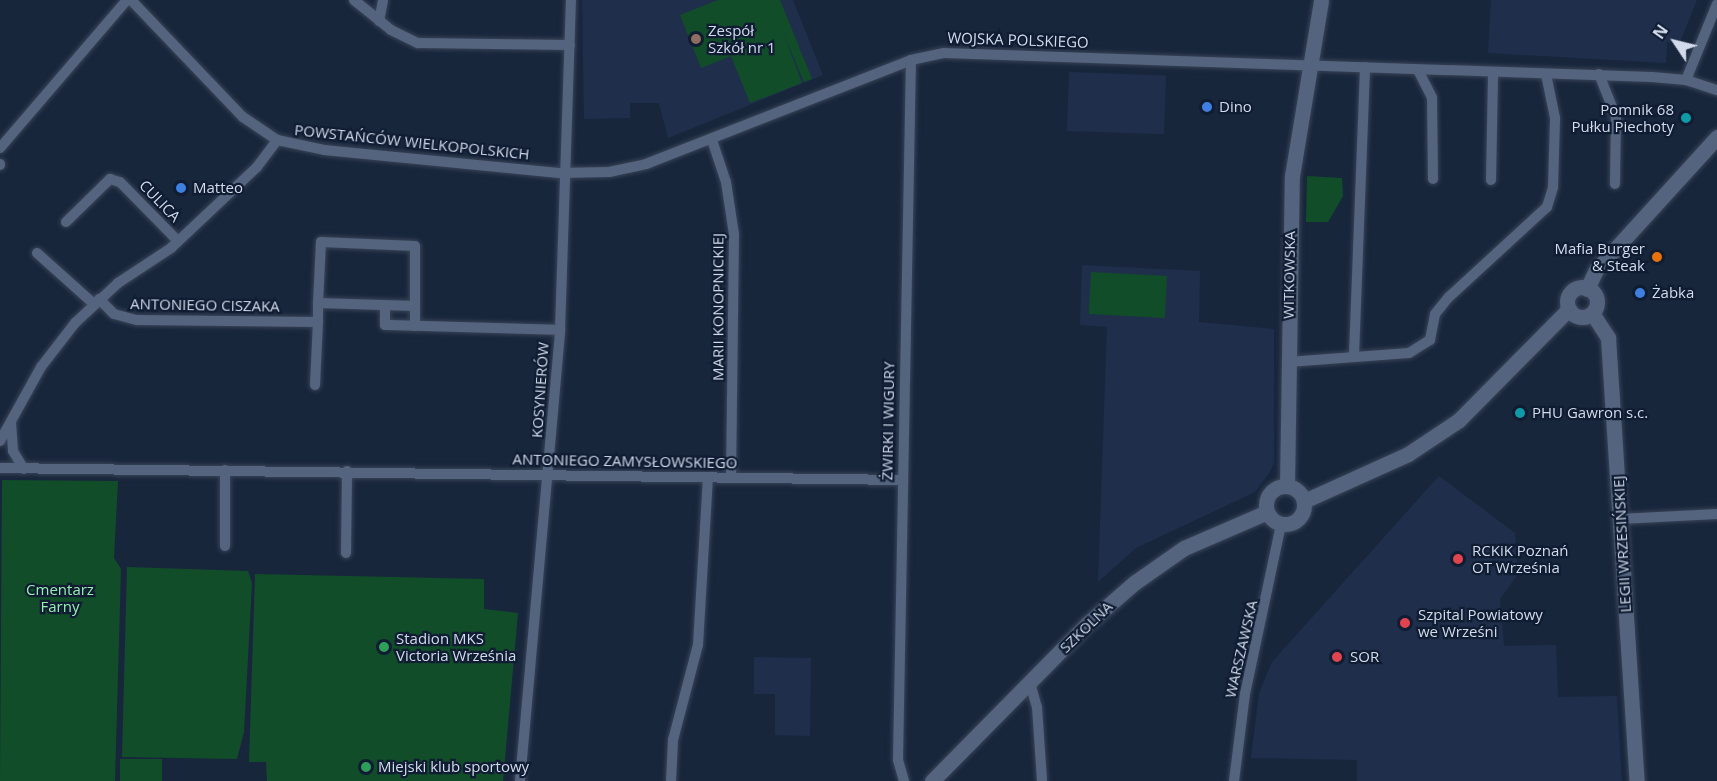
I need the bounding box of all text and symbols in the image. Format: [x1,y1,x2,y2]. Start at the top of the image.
north arrow [1645,12,1705,72]
text: N [1648,20,1673,43]
place label: Zespół Szkół nr 1 [708,21,776,56]
street label: WOJSKA POLSKIEGO [947,29,1089,51]
marker: Zespół Szkół nr 1 [689,32,703,46]
place label: Dino [1219,98,1252,116]
marker: Dino [1200,100,1214,114]
place label: Pomnik 68 Pułku Piechoty [1572,100,1674,135]
marker: Pomnik 68 Pułku Piechoty [1679,111,1693,125]
street label: POWSTAŃCÓW WIELKOPOLSKICH [294,121,530,163]
street label: CULICA [136,176,184,226]
place label: Matteo [193,179,243,197]
marker: Matteo [174,181,188,195]
street label: WITKOWSKA [1279,231,1299,319]
street label: MARII KONOPNICKIEJ [709,233,727,381]
place label: Mafia Burger & Steak [1554,239,1645,274]
marker: Mafia Burger & Steak [1650,250,1664,264]
place label: Żabka [1652,284,1694,302]
marker: Żabka [1633,286,1647,300]
street label: ANTONIEGO CISZAKA [130,295,280,315]
street label: KOSYNIERÓW [528,341,552,439]
street label: ŻWIRKI I WIGURY [878,361,898,481]
place label: PHU Gawron s.c. [1532,404,1648,422]
marker: PHU Gawron s.c. [1513,406,1527,420]
street label: ANTONIEGO ZAMYSŁOWSKIEGO [512,450,738,472]
street label: LEGII WRZESIŃSKIEJ [1609,475,1635,613]
place label: RCKiK Poznań OT Września [1472,541,1569,576]
marker: RCKiK Poznań OT Września [1449,550,1467,568]
park label: Cmentarz Farny [26,580,94,615]
street label: SZKOLNA [1056,598,1116,656]
street label: WARSZAWSKA [1221,598,1261,700]
place label: Szpital Powiatowy we Wrześni [1418,605,1543,640]
marker: Szpital Powiatowy we Wrześni [1396,614,1414,632]
place label: Stadion MKS Victoria Września [396,629,516,664]
marker: Stadion MKS Victoria Września [377,640,391,654]
marker: SOR [1328,648,1346,666]
place label: SOR [1350,648,1379,666]
place label: Miejski klub sportowy [378,758,529,776]
marker: Miejski klub sportowy [359,760,373,774]

